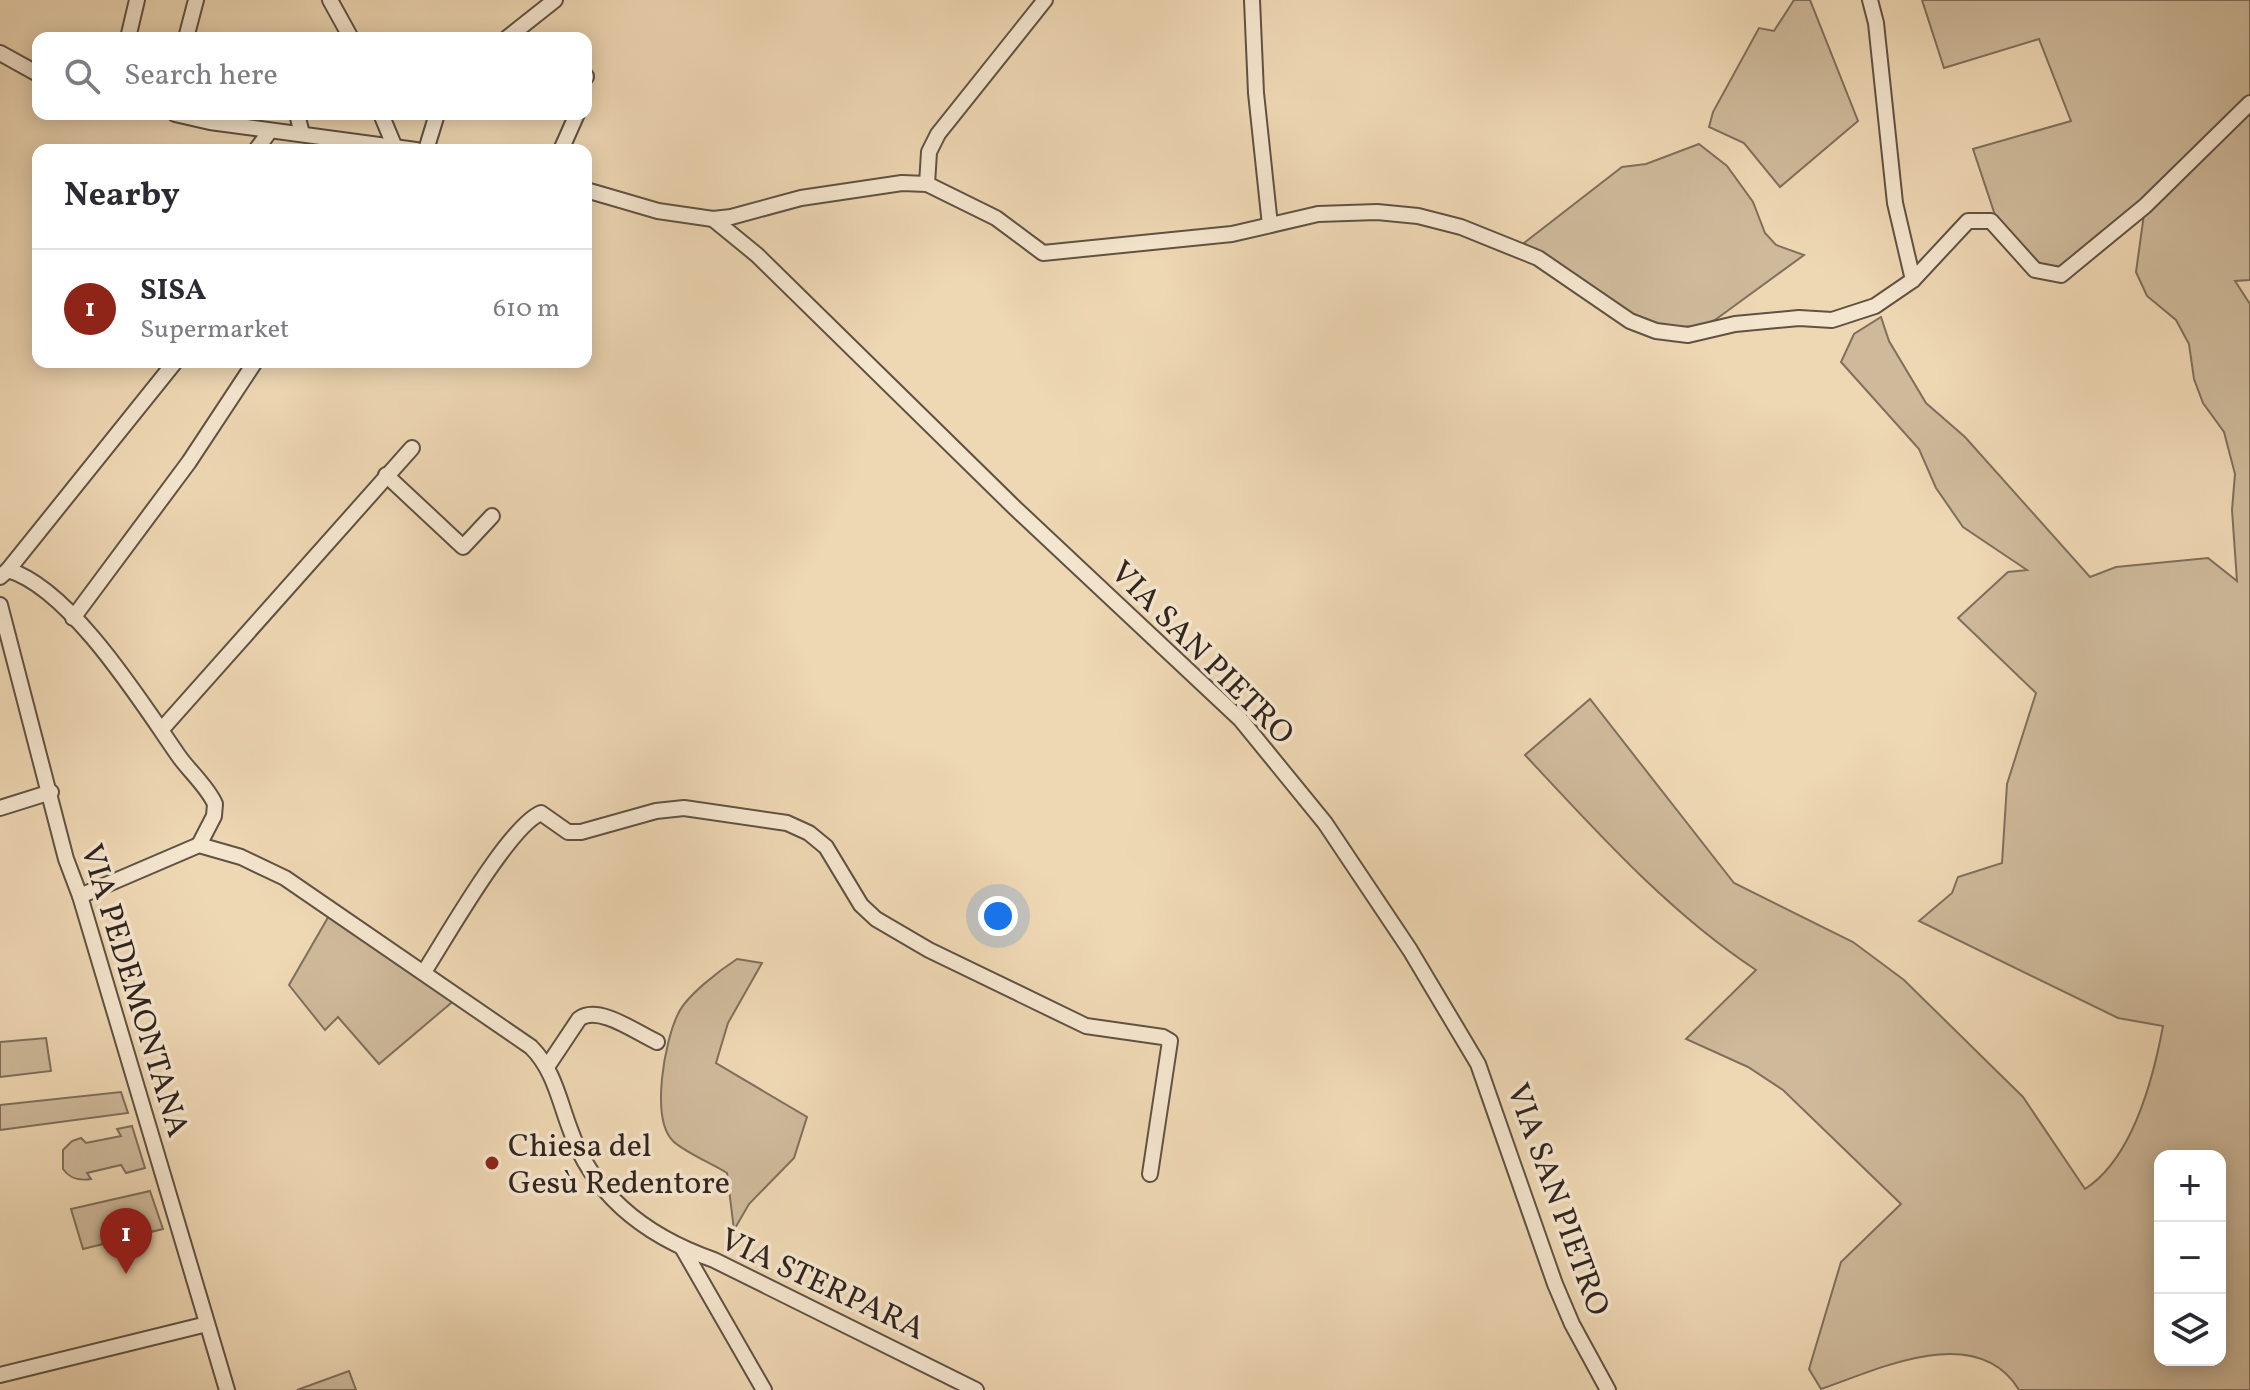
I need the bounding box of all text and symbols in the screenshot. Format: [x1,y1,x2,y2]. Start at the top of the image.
search box [32,32,592,120]
icon: search [60,54,104,98]
text: Search here [124,55,278,97]
text: Nearby [64,173,180,220]
text: SISA [140,270,206,312]
text: 1 [85,291,95,327]
text: 610 m [493,291,560,327]
text: Supermarket [140,312,289,348]
street label: VIA SAN PIETRO [1099,552,1303,756]
street label: VIA PEDEMONTANA [68,839,199,1143]
your location [978,896,1018,936]
street label: VIA SAN PIETRO [1494,1078,1619,1322]
place label: Chiesa del Gesù Redentore [508,1126,730,1207]
map controls [2154,1150,2226,1366]
button: + [2154,1150,2226,1222]
marker: Chiesa del Gesù Redentore [483,1154,501,1172]
pin: 1 [100,1208,152,1274]
street label: VIA STERPARA [712,1219,931,1352]
button: − [2154,1222,2226,1294]
button: layers [2154,1294,2226,1366]

